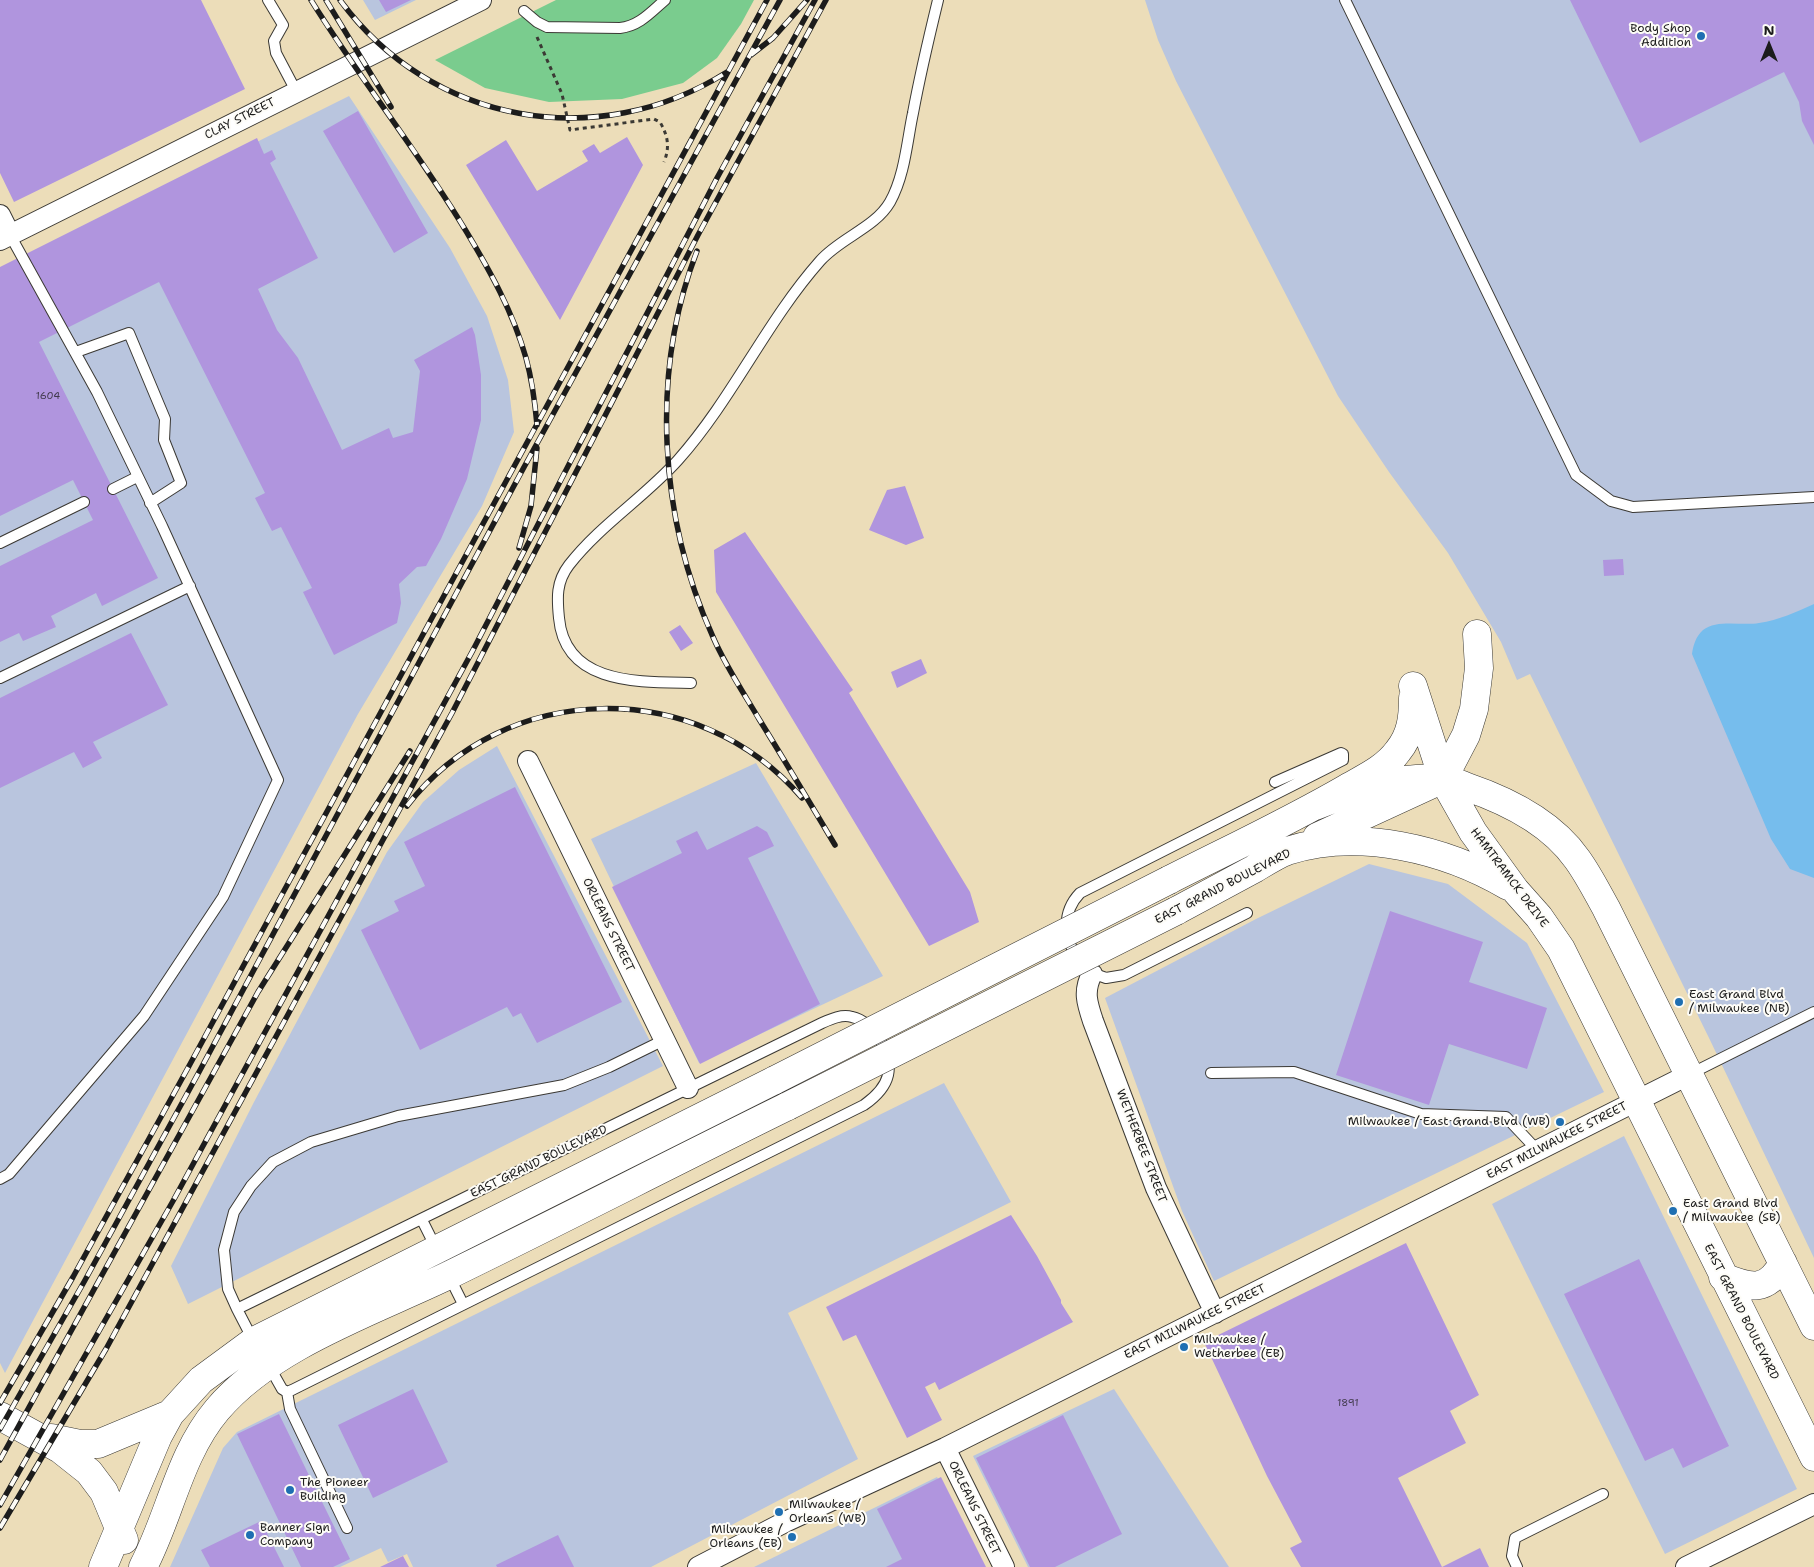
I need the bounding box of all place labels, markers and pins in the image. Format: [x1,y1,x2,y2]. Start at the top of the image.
place label: Body Shop Addition [1630,22,1691,50]
marker: Body Shop Addition [1695,30,1707,42]
place label: East Grand Blvd / Milwaukee (NB) [1689,988,1789,1016]
marker: East Grand Blvd / Milwaukee (NB) [1673,996,1685,1008]
place label: Milwaukee / East Grand Blvd (WB) [1348,1115,1550,1129]
marker: Milwaukee / East Grand Blvd (WB) [1554,1116,1566,1128]
place label: East Grand Blvd / Milwaukee (SB) [1683,1197,1780,1225]
marker: East Grand Blvd / Milwaukee (SB) [1667,1205,1679,1217]
place label: Milwaukee / Wetherbee (EB) [1194,1333,1284,1361]
marker: Milwaukee / Wetherbee (EB) [1178,1341,1190,1353]
place label: The Pioneer Building [300,1476,369,1504]
marker: The Pioneer Building [284,1484,296,1496]
place label: Milwaukee / Orleans (WB) [789,1498,866,1526]
marker: Milwaukee / Orleans (WB) [773,1506,785,1518]
place label: Banner Sign Company [260,1521,330,1549]
place label: Milwaukee / Orleans (EB) [709,1523,782,1551]
marker: Banner Sign Company [244,1529,256,1541]
marker: Milwaukee / Orleans (EB) [786,1531,798,1543]

